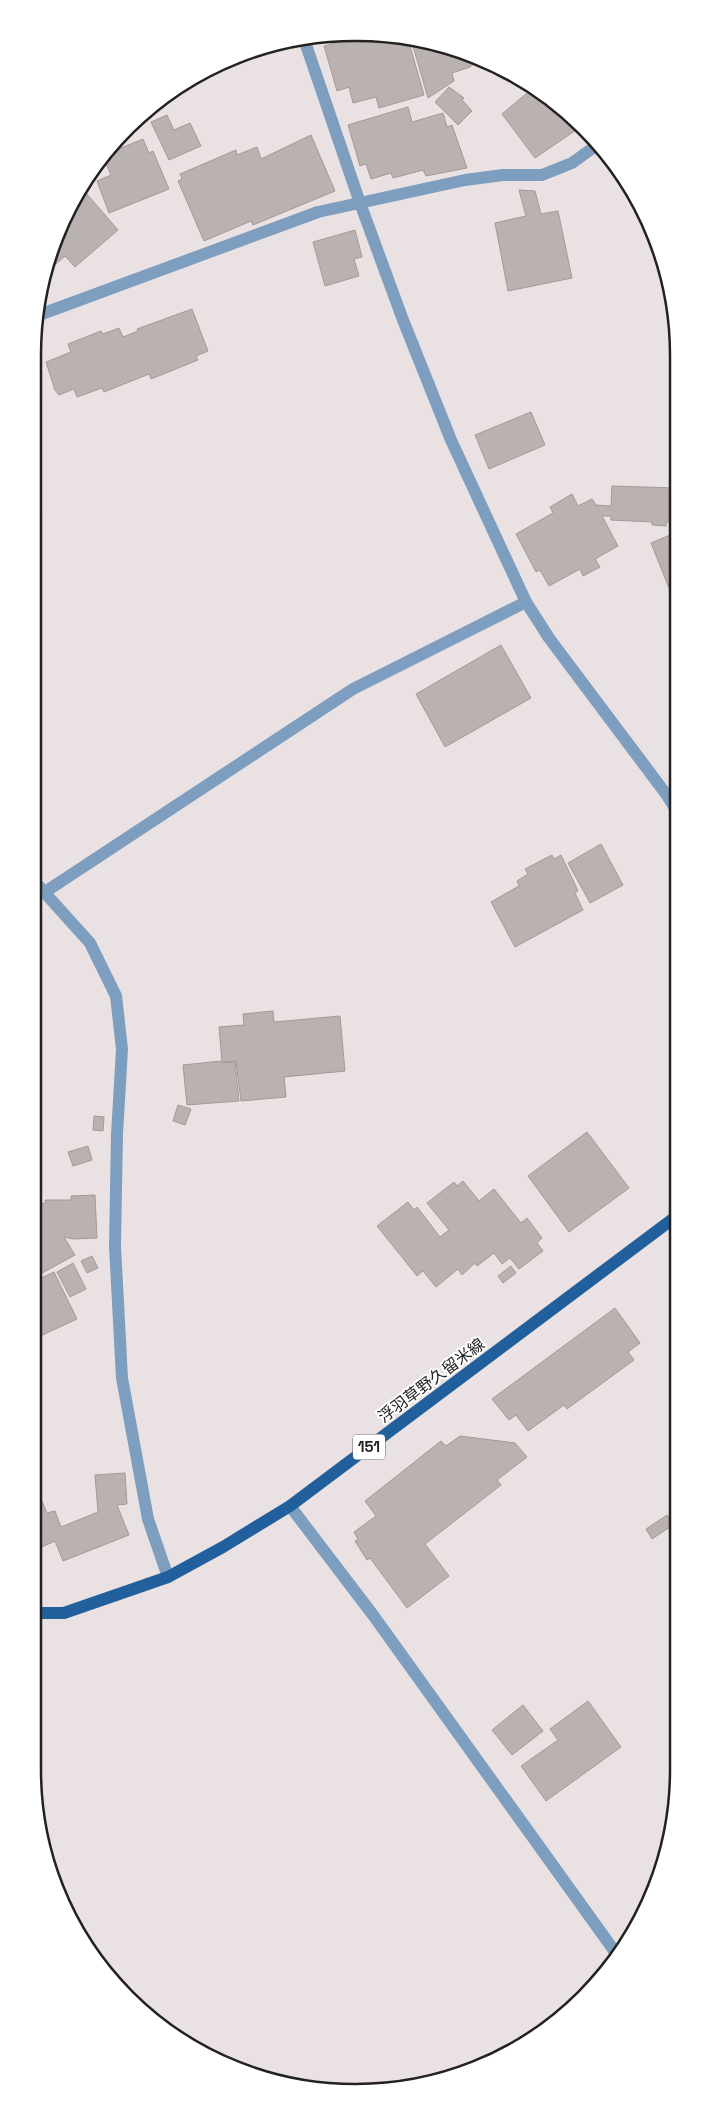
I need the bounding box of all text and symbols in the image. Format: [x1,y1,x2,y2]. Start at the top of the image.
street label: 浮羽草野久留米線 [374,1333,489,1427]
road number: 151 [353,1434,385,1460]

